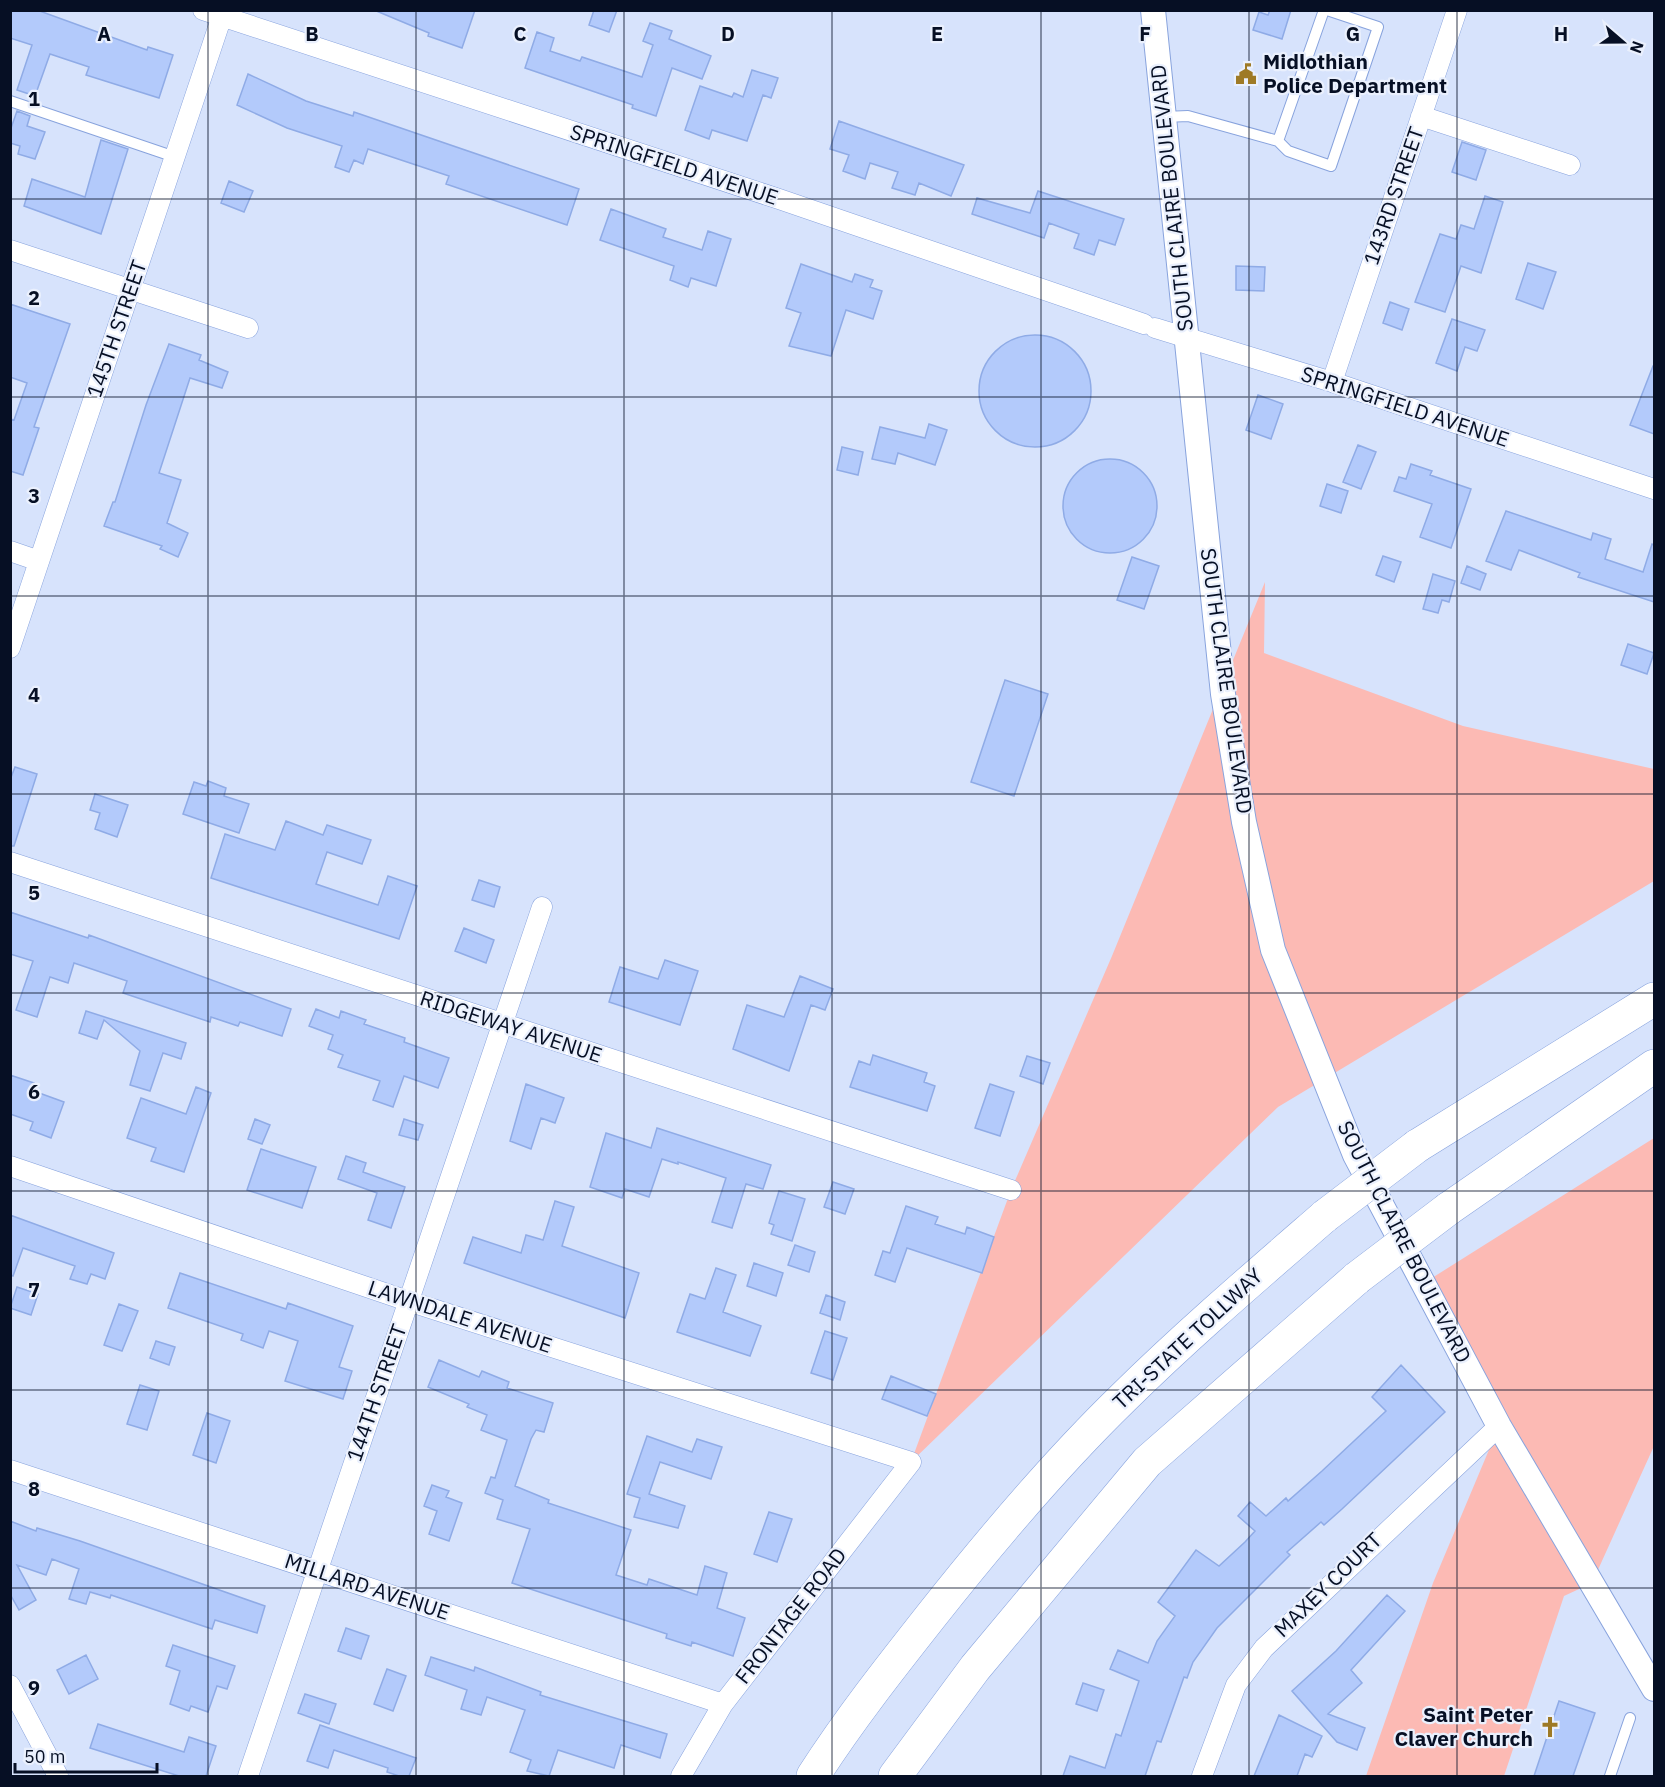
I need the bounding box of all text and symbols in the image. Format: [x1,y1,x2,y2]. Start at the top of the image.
north arrow [1593,12,1653,72]
text: A [97,20,111,47]
text: B [305,20,319,47]
text: C [513,20,527,47]
text: D [721,20,735,47]
text: E [931,20,943,47]
text: F [1139,20,1151,47]
text: G [1346,20,1360,47]
text: H [1554,20,1568,47]
text: N [1626,38,1648,56]
place label: Midlothian Police Department [1263,47,1447,99]
public building icon: Midlothian Police Department [1234,62,1258,86]
street label: SOUTH CLAIRE BOULEVARD [1143,63,1199,333]
text: 1 [28,85,40,112]
street label: SPRINGFIELD AVENUE [567,117,782,211]
street label: 143RD STREET [1356,123,1430,268]
street label: 145TH STREET [79,256,153,401]
text: 2 [28,284,40,311]
street label: SPRINGFIELD AVENUE [1298,359,1513,453]
text: 3 [28,482,40,509]
street label: SOUTH CLAIRE BOULEVARD [1194,546,1259,815]
text: 4 [28,681,40,708]
text: 5 [28,879,40,906]
street label: RIDGEWAY AVENUE [417,983,606,1069]
text: 6 [28,1078,40,1105]
street label: SOUTH CLAIRE BOULEVARD [1332,1116,1478,1367]
street label: TRI-STATE TOLLWAY [1106,1261,1269,1415]
street label: LAWNDALE AVENUE [365,1273,556,1359]
text: 7 [28,1276,40,1303]
street label: 144TH STREET [339,1320,413,1465]
text: 8 [28,1475,40,1502]
street label: MAXEY COURT [1267,1526,1387,1643]
street label: FRONTAGE ROAD [728,1542,852,1689]
street label: MILLARD AVENUE [281,1546,453,1626]
text: 9 [28,1674,40,1701]
place label: Saint Peter Claver Church [1394,1700,1534,1752]
church icon: Saint Peter Claver Church [1538,1715,1562,1739]
scale bar [15,1736,158,1774]
text: 50 m [24,1745,66,1768]

